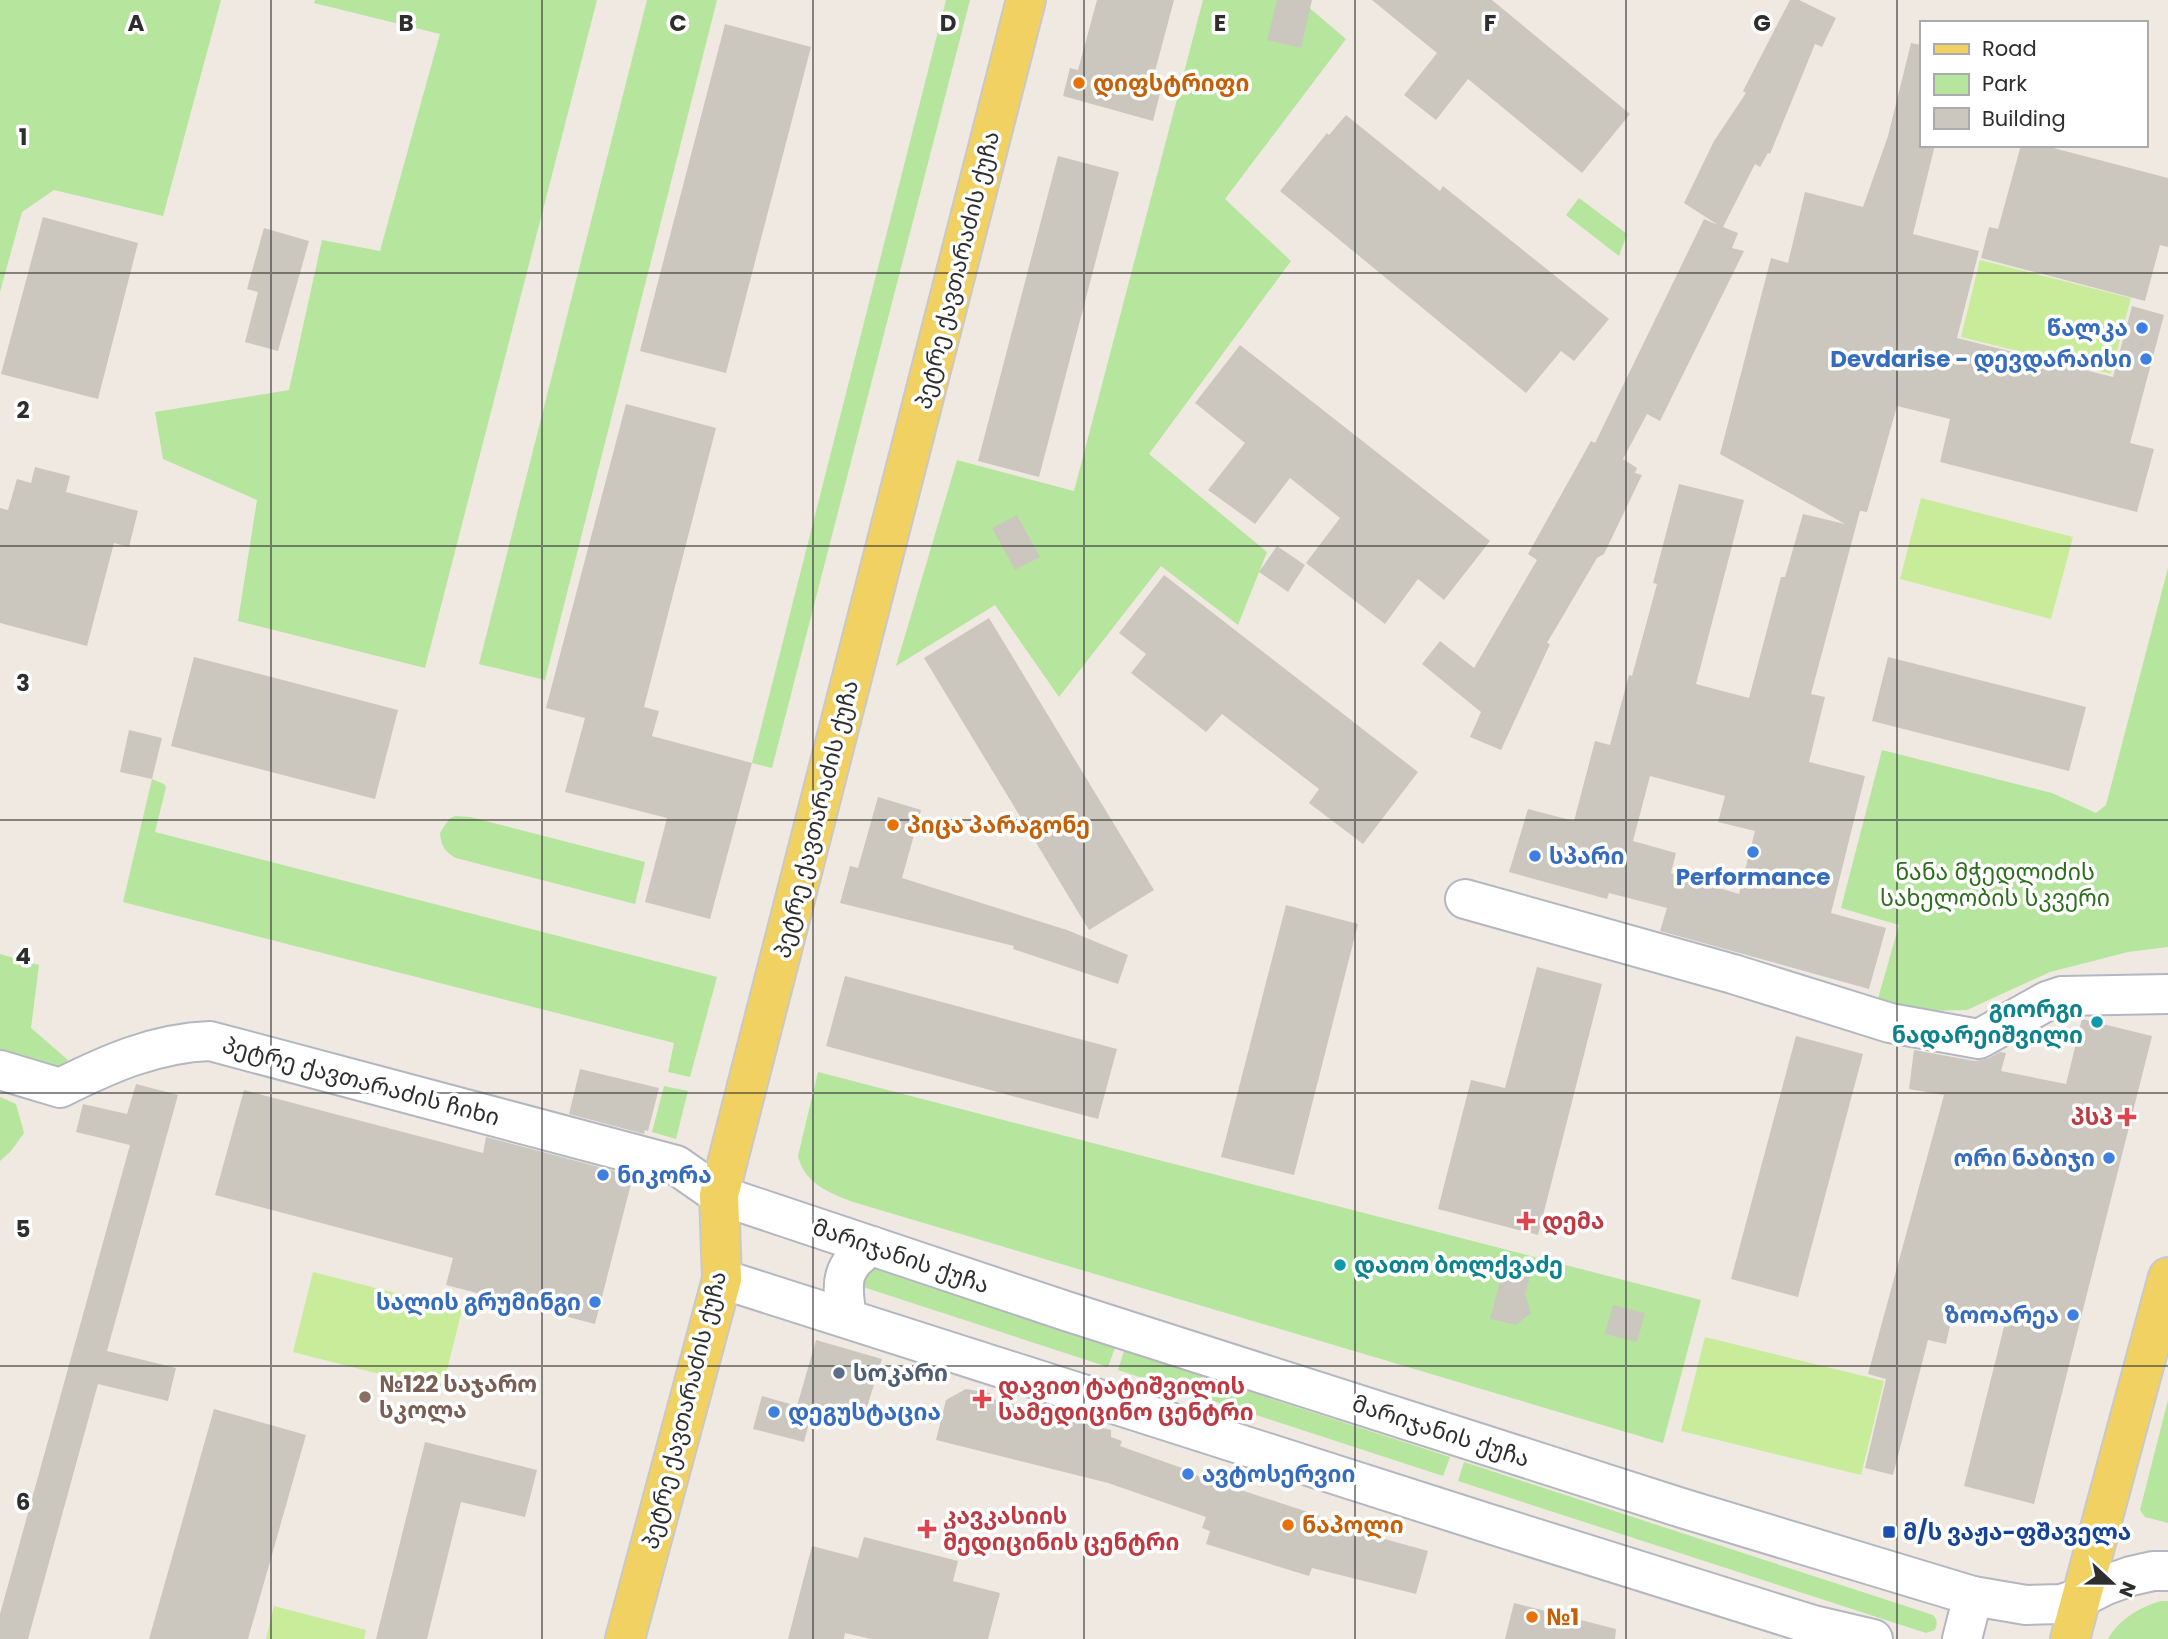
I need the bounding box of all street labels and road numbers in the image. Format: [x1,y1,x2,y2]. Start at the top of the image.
street label: პეტრე ქავთარაძის ქუჩა [907,128,1007,412]
street label: პეტრე ქავთარაძის ქუჩა [766,677,866,961]
street label: პეტრე ქავთარაძის ჩიხი [219,1029,503,1133]
street label: მარიჯანის ქუჩა [809,1211,993,1301]
street label: პეტრე ქავთარაძის ქუჩა [634,1268,734,1552]
street label: მარიჯანის ქუჩა [1348,1387,1534,1475]

